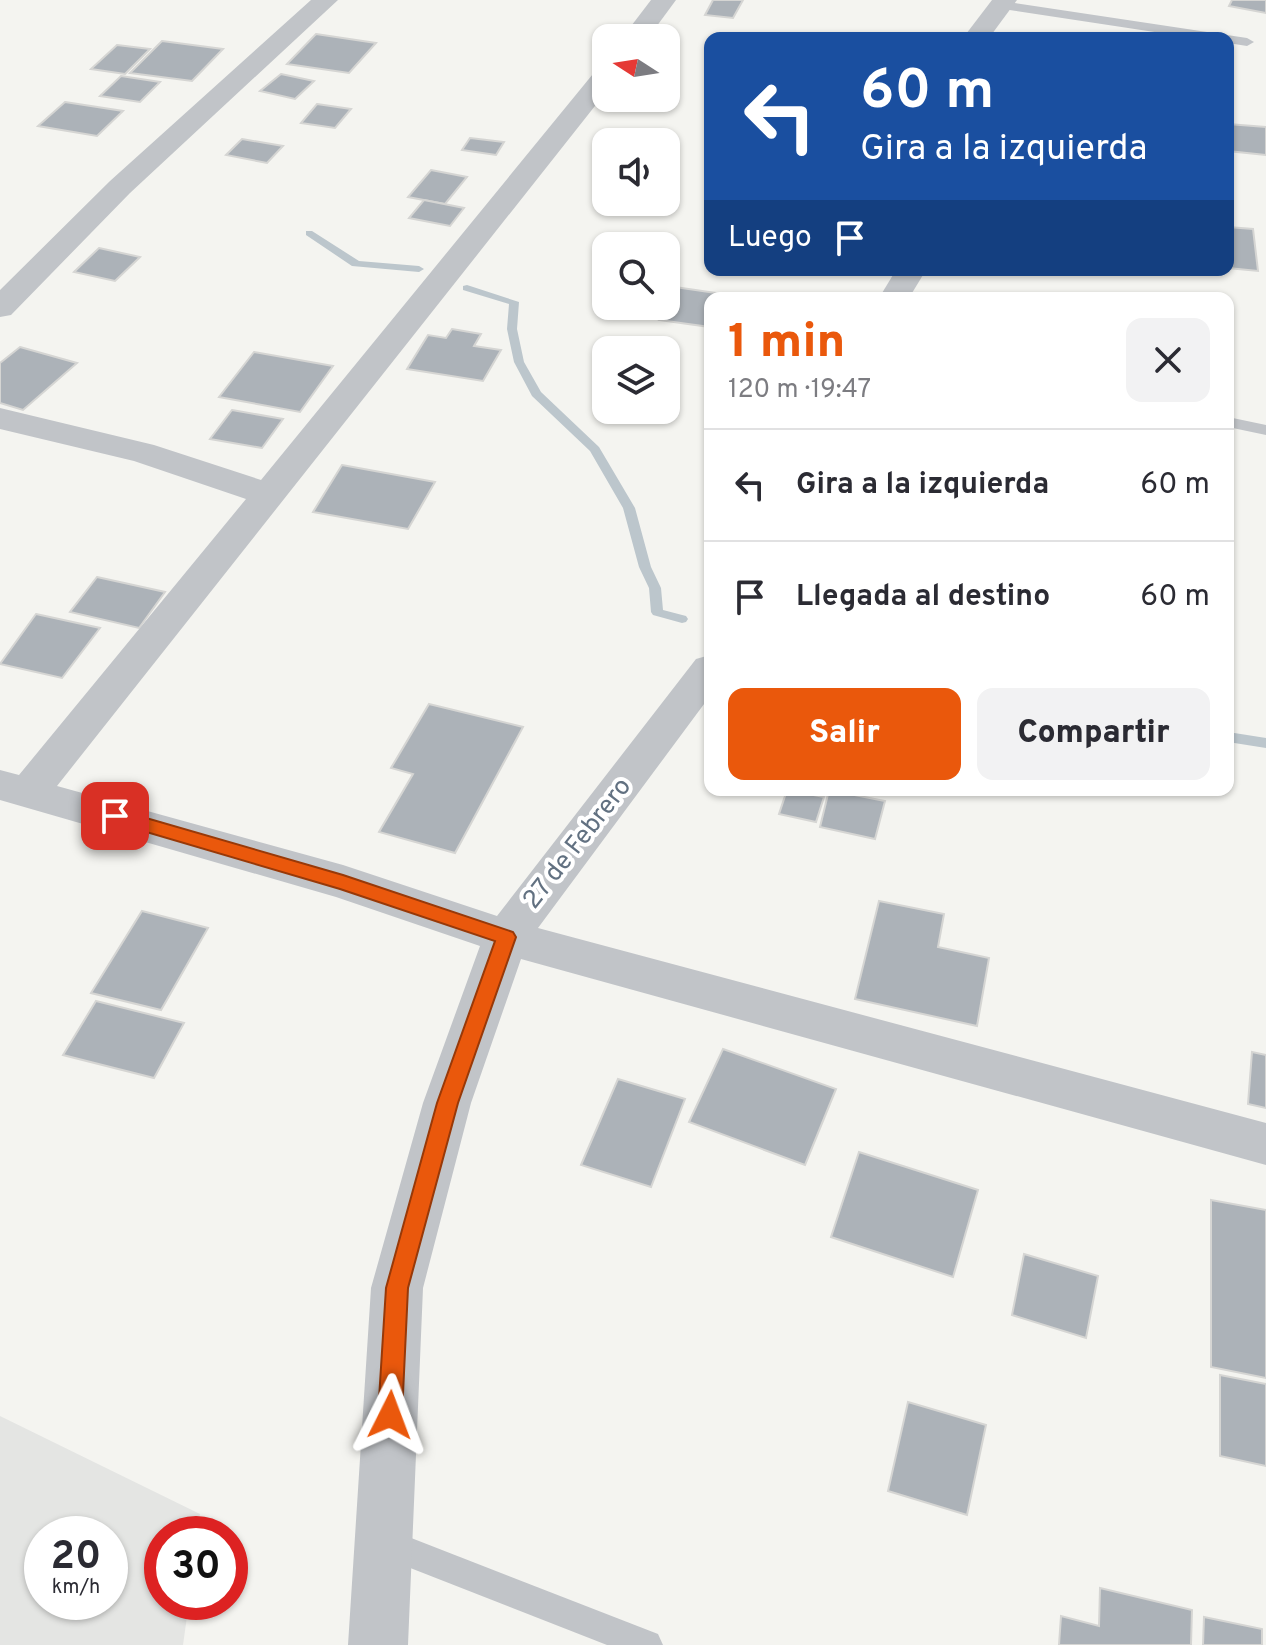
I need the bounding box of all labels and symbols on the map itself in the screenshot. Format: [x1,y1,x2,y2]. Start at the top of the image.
north arrow [592,24,680,112]
street label: 27 de Febrero [516,772,640,916]
pin [81,782,149,850]
position arrow [348,1373,432,1457]
speed limit sign: 30 [144,1516,248,1620]

